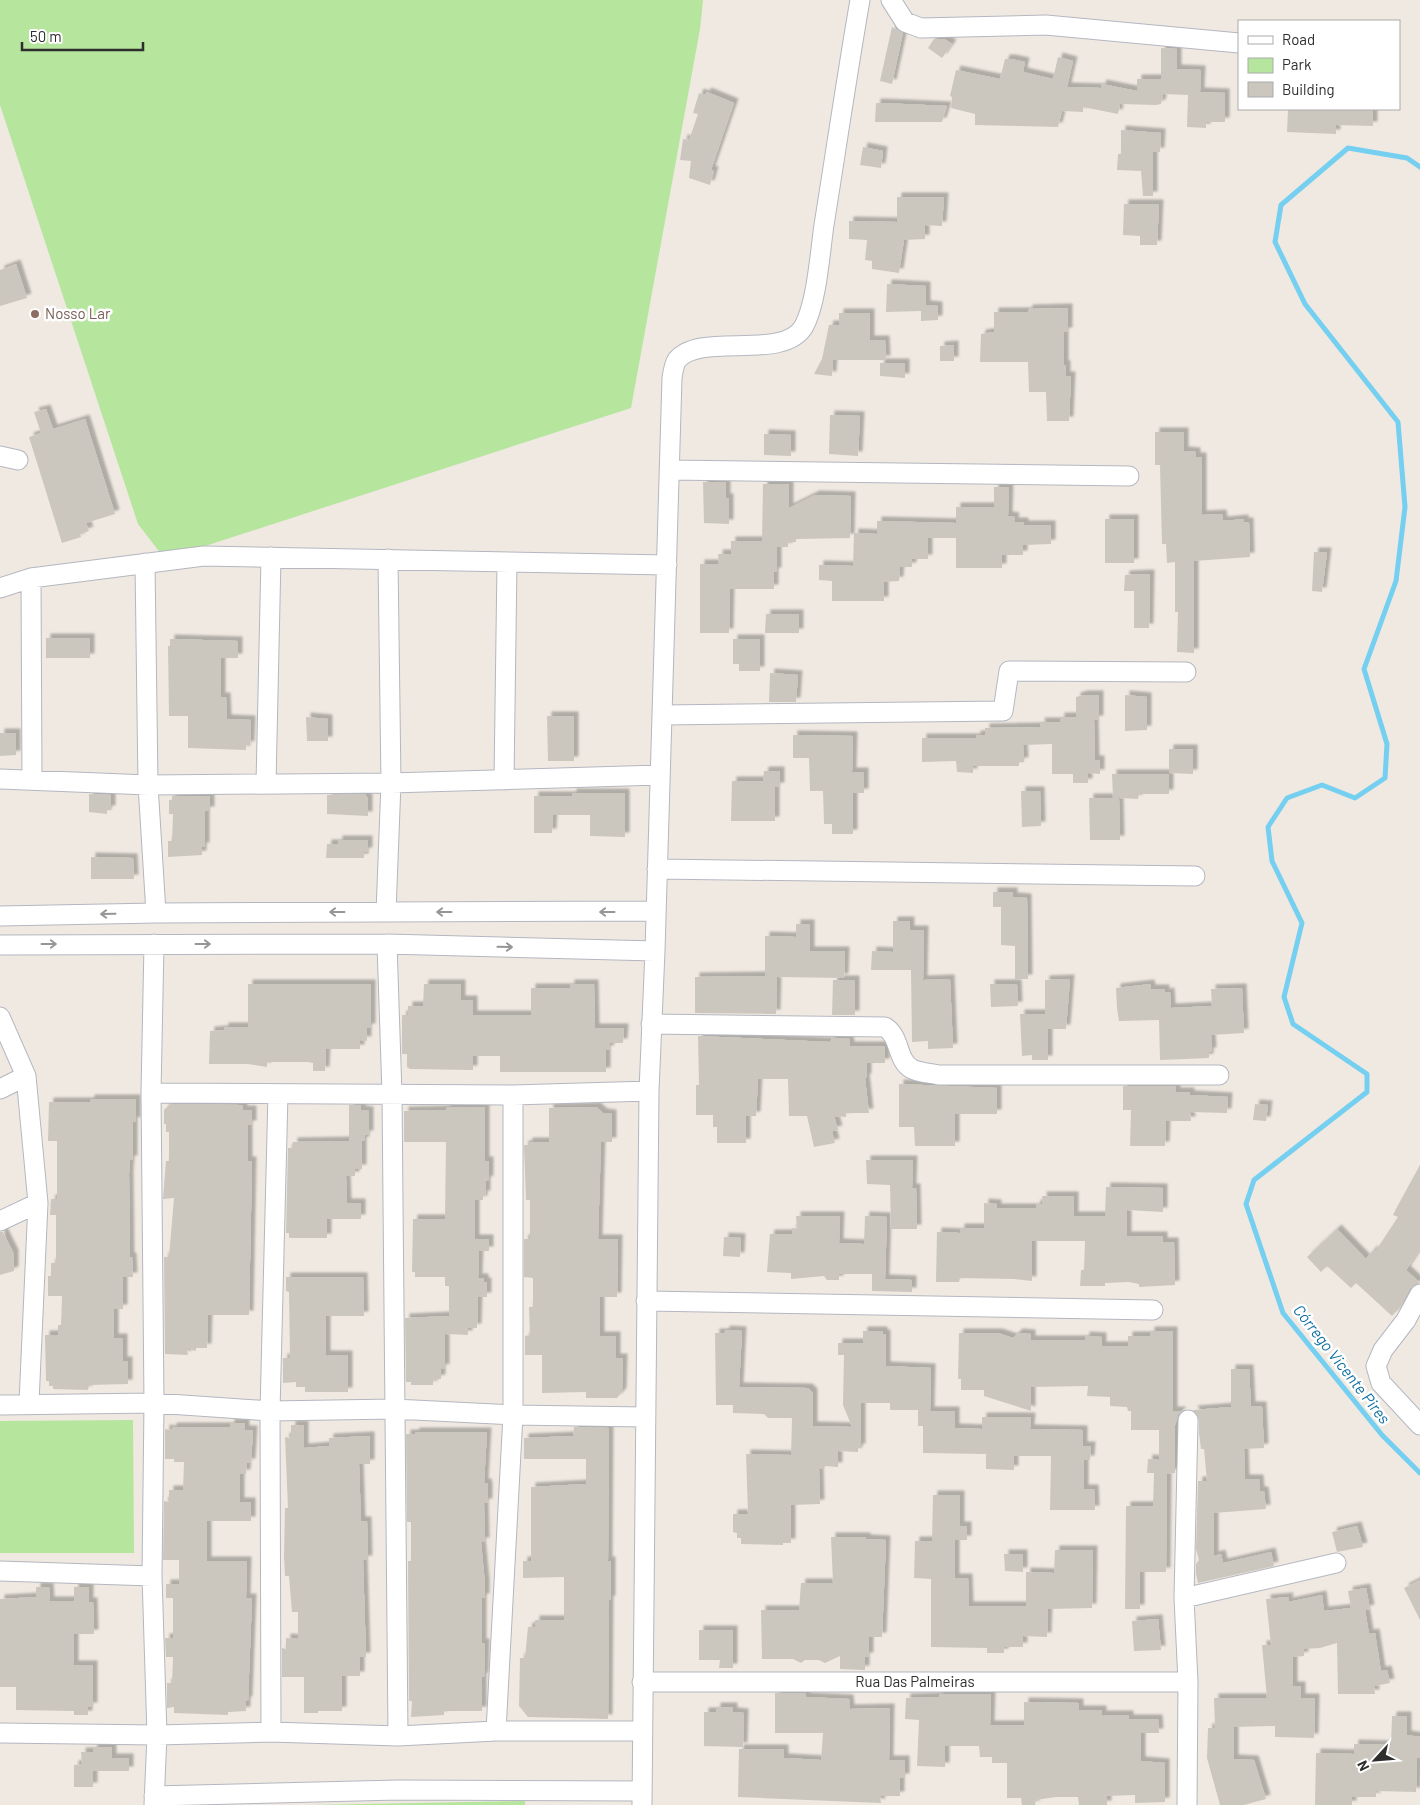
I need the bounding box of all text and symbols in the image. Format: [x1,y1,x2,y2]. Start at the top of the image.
scale bar [22,20,144,52]
legend [1238,20,1400,110]
text: 50 m [30,27,62,45]
text: Road [1282,30,1315,48]
text: Park [1282,55,1312,73]
text: Building [1282,80,1335,98]
place label: Nosso Lar [45,304,111,322]
marker: Nosso Lar [29,308,41,320]
one-way arrow [330,907,346,917]
one-way arrow [436,907,452,917]
one-way arrow [599,907,615,917]
one-way arrow [100,909,116,919]
one-way arrow [40,939,56,949]
one-way arrow [194,939,211,949]
one-way arrow [497,942,513,952]
water label: Córrego Vicente Pires [1290,1300,1395,1427]
street label: Rua Das Palmeiras [855,1672,975,1690]
north arrow [1350,1735,1400,1785]
text: N [1353,1758,1373,1774]

